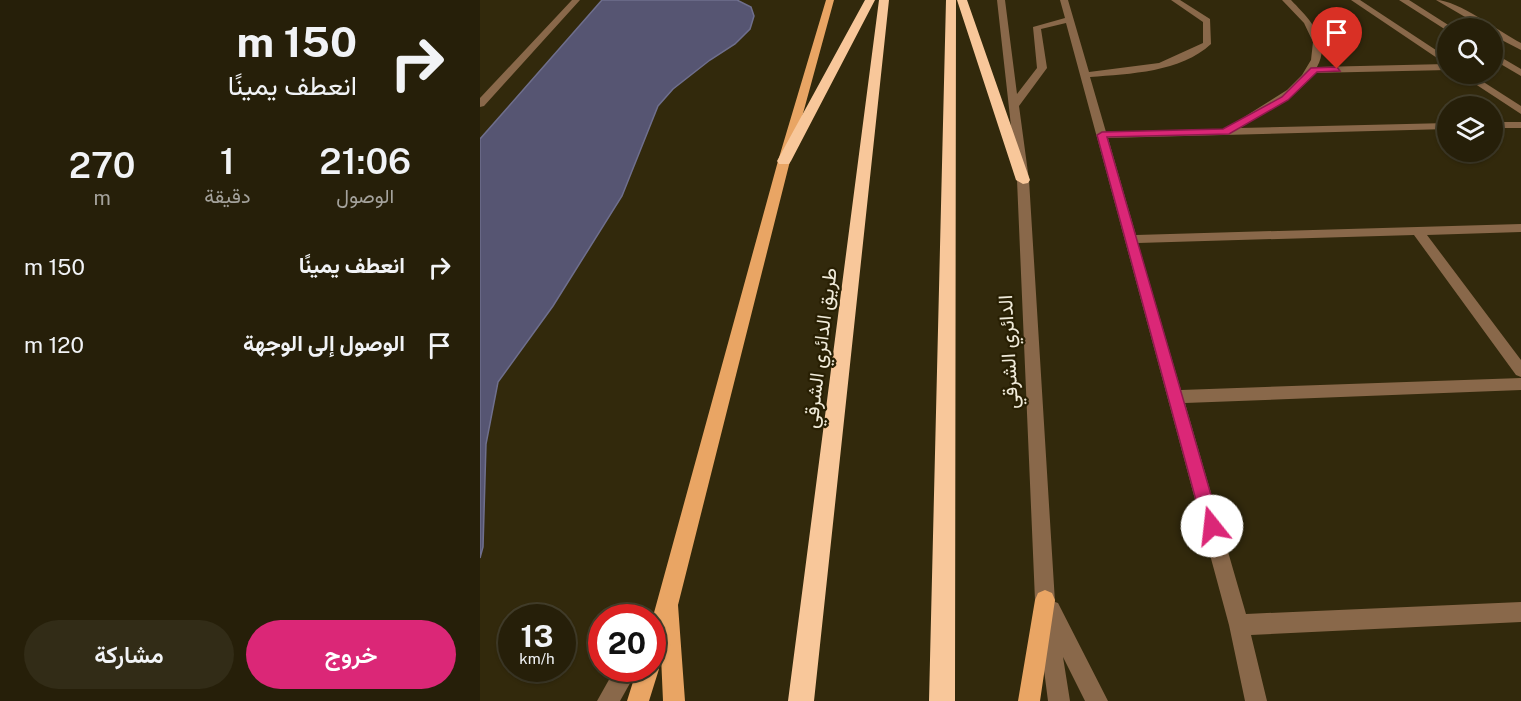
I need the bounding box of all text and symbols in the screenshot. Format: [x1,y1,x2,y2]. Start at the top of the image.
pin [1311,7,1362,69]
icon: arrive [1320,16,1353,49]
text: 150 m [236,17,357,66]
map controls [1437,18,1503,162]
button: search [1437,18,1503,84]
icon: right [378,24,456,102]
text: انعطف يمينًا [228,69,357,101]
button: layers [1437,96,1503,162]
text: 1 [220,140,235,182]
text: 21:06 [319,140,411,182]
text: 270 [69,144,135,186]
text: دقيقة [204,184,250,208]
text: الوصول [336,184,394,208]
text: m [93,186,111,210]
icon: right [423,251,456,284]
text: انعطف يمينًا [299,252,405,278]
text: 150 m [24,254,85,280]
street label: طريق الدائري الشرقي [798,266,847,430]
street label: الدائري الشرقي [993,294,1028,410]
icon: arrive [423,329,456,362]
text: الوصول إلى الوجهة [243,330,405,356]
text: 120 m [24,332,84,358]
position arrow [1180,494,1244,558]
speed limit sign: 20 [588,604,666,682]
text: 13 [521,618,553,654]
button: مشاركة [24,620,234,689]
button: خروج [246,620,456,689]
text: km/h [519,650,555,667]

